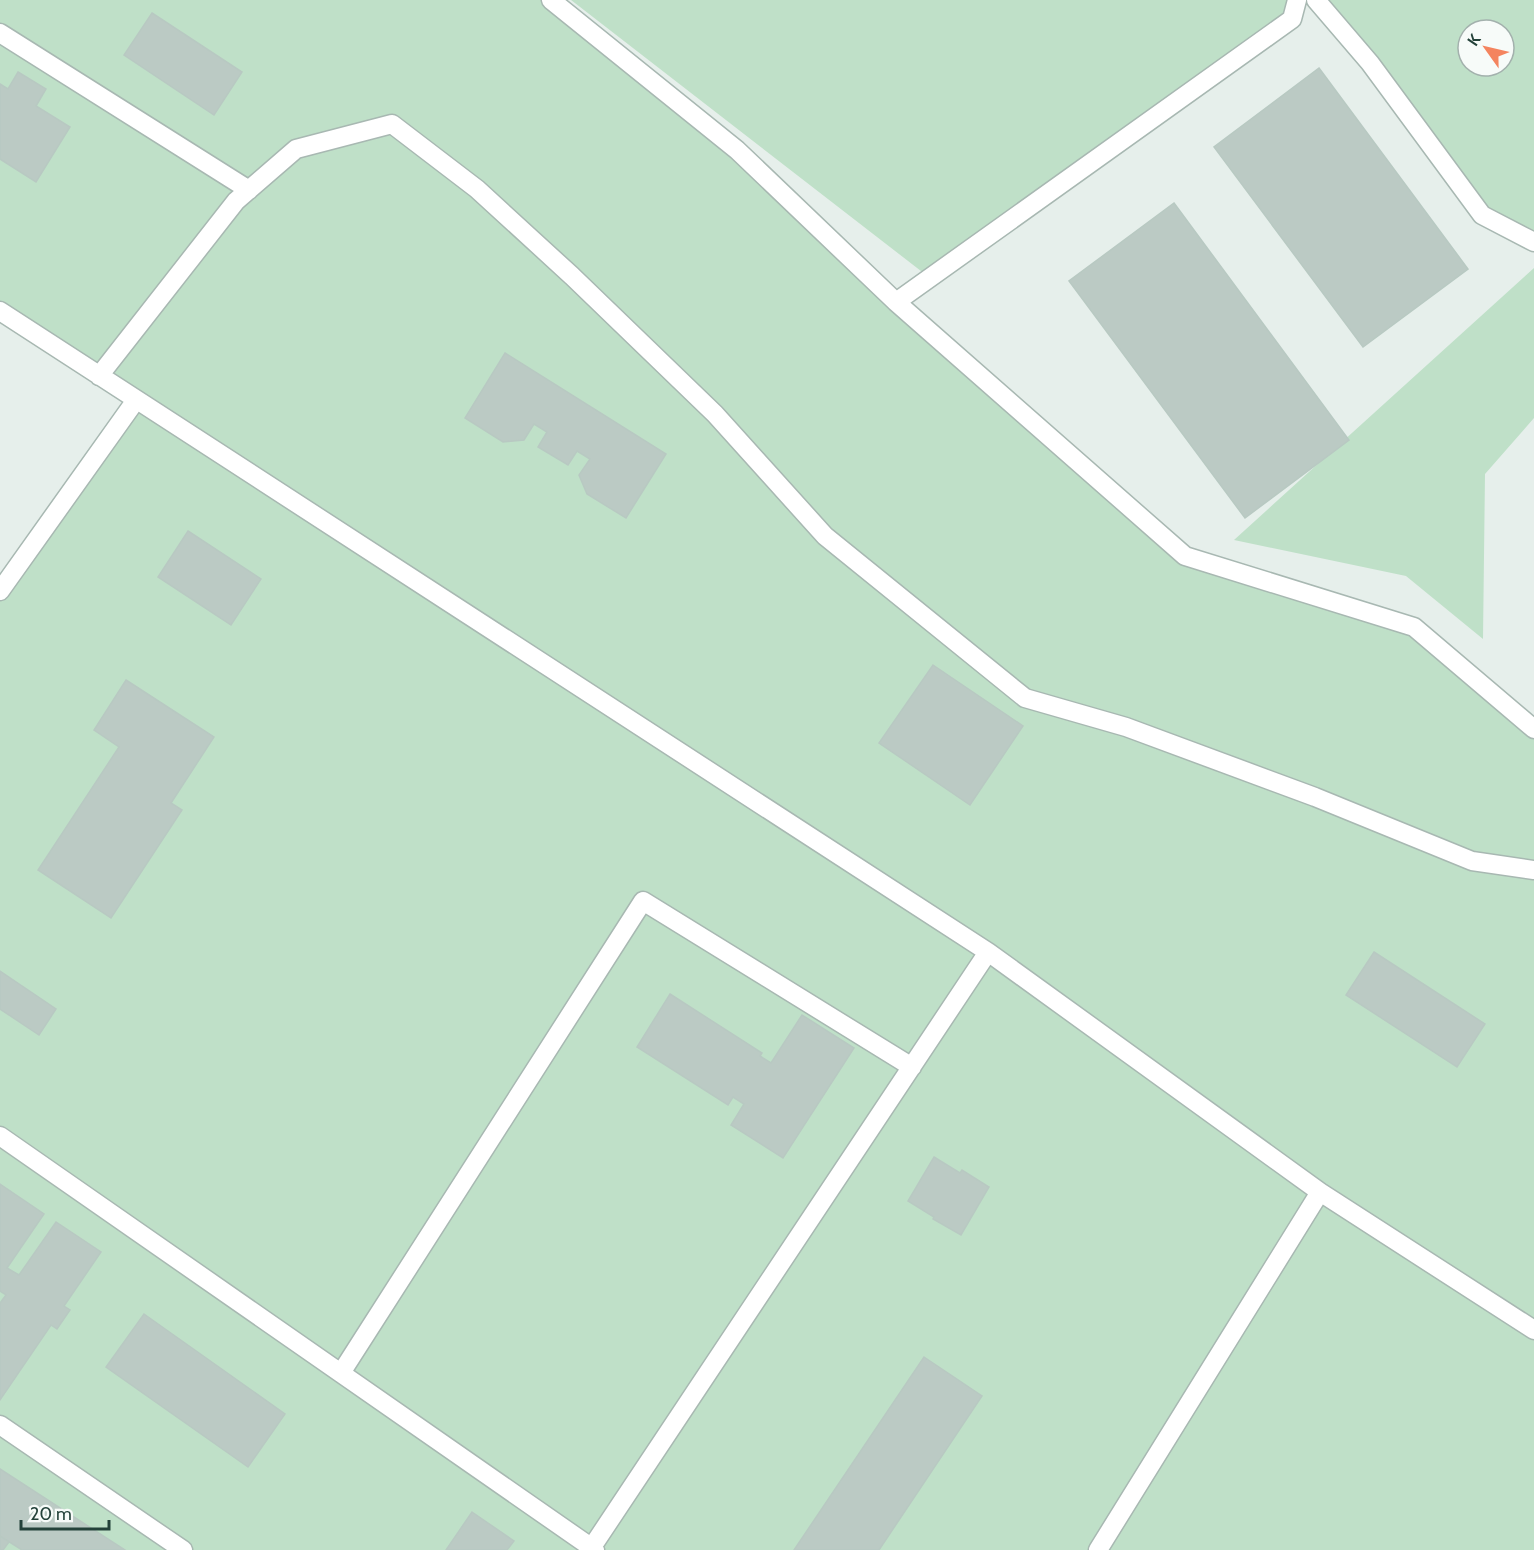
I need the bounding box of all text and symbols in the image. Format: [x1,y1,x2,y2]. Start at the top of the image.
north arrow [1456,18,1516,78]
text: K [1463,30,1485,49]
scale bar [21,1493,110,1531]
text: 20 m [30,1503,72,1525]

